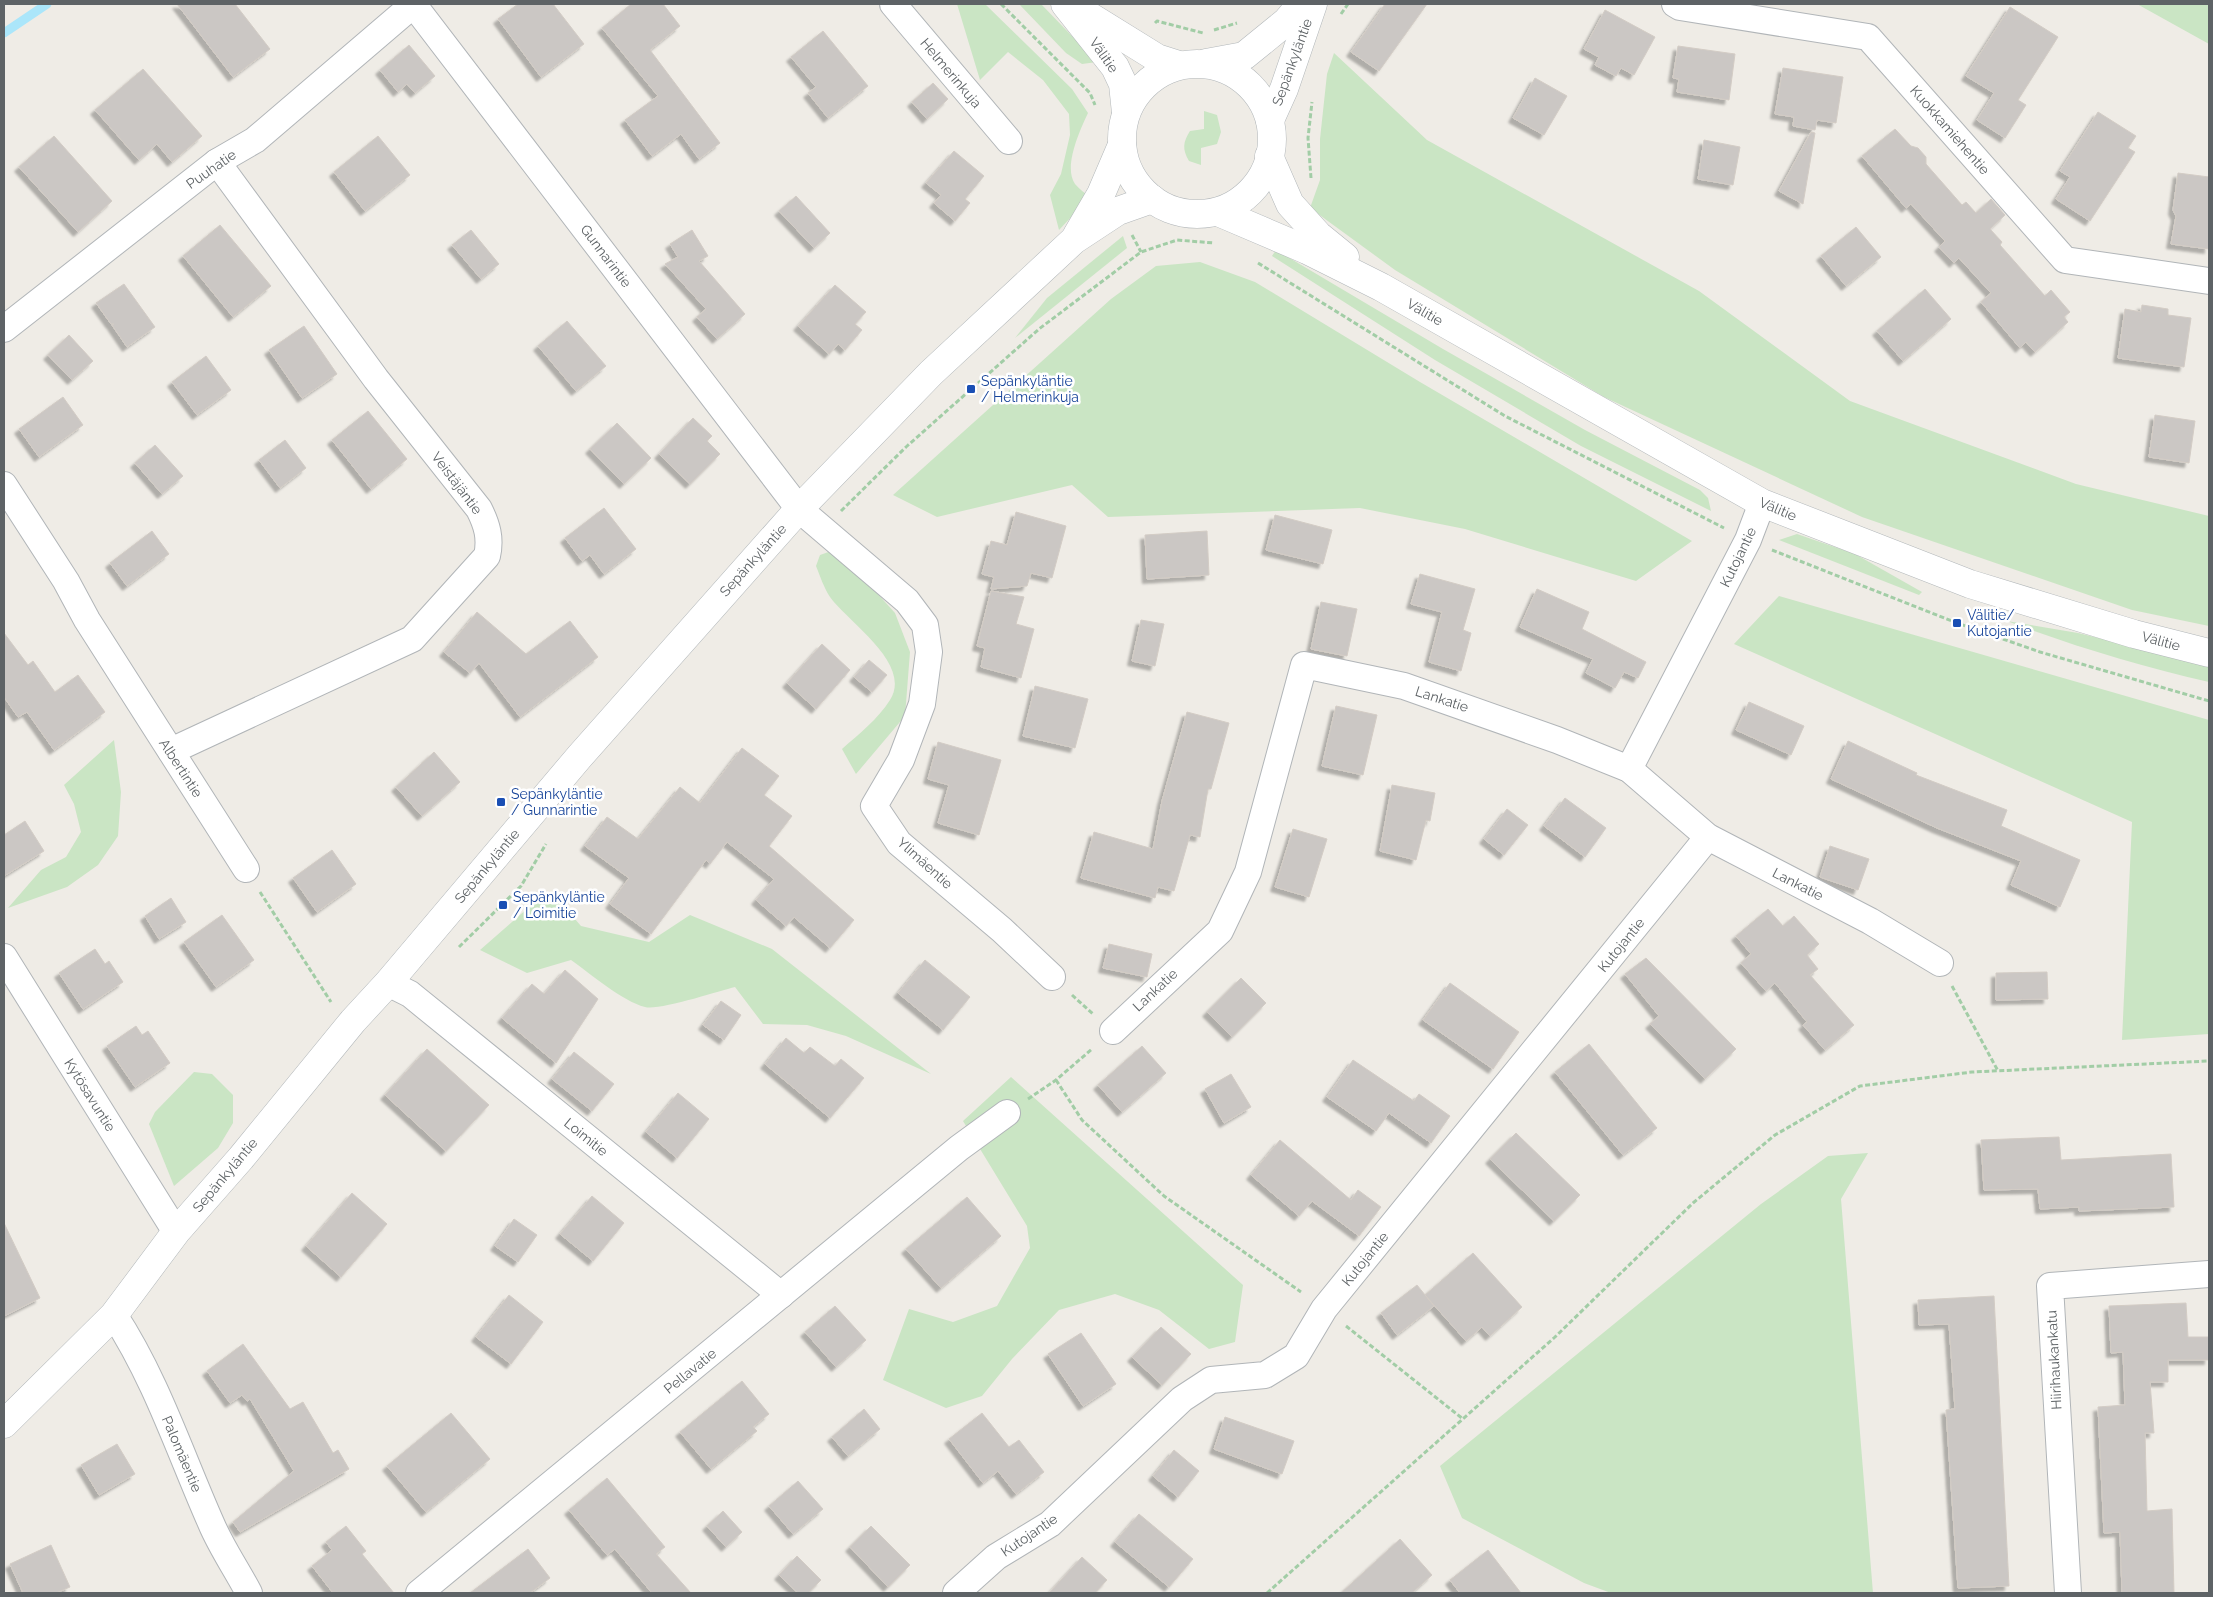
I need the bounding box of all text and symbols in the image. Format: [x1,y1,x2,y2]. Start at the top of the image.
street label: Sepänkyläntie [1269,16,1315,108]
street label: Välitie [1086,34,1122,76]
street label: Helmerinkuja [917,35,985,111]
street label: Kuokkamiehentie [1907,82,1993,178]
street label: Puuhatie [183,146,239,192]
street label: Gunnarintie [577,222,635,290]
street label: Välitie [1404,295,1446,329]
place label: Sepänkyläntie / Helmerinkuja [981,373,1079,405]
marker: Sepänkyläntie / Helmerinkuja [965,383,977,395]
street label: Veistäjäntie [428,449,486,517]
street label: Välitie [1757,494,1799,524]
street label: Sepänkyläntie [716,521,790,599]
street label: Kutojantie [1717,524,1759,590]
place label: Välitie/ Kutojantie [1967,607,2032,639]
marker: Välitie/ Kutojantie [1951,617,1963,629]
street label: Välitie [2140,628,2182,654]
street label: Lankatie [1413,683,1471,715]
street label: Albertintie [156,736,206,800]
place label: Sepänkyläntie / Gunnarintie [511,786,603,818]
marker: Sepänkyläntie / Gunnarintie [495,796,507,808]
street label: Sepänkyläntie [451,826,523,906]
street label: Ylimäentie [894,834,956,892]
street label: Lankatie [1770,864,1826,904]
place label: Sepänkyläntie / Loimitie [513,889,605,921]
marker: Sepänkyläntie / Loimitie [497,899,509,911]
street label: Kutojantie [1594,915,1648,975]
street label: Lankatie [1129,965,1181,1015]
street label: Kytösavuntie [61,1056,119,1134]
street label: Loimitie [561,1115,611,1159]
street label: Sepänkyläntie [189,1135,261,1215]
street label: Kutojantie [1338,1229,1392,1289]
street label: Hiirihaukankatu [2043,1310,2065,1410]
street label: Pellavatie [661,1345,719,1397]
street label: Palomäentie [159,1414,205,1494]
street label: Kutojantie [998,1510,1060,1560]

